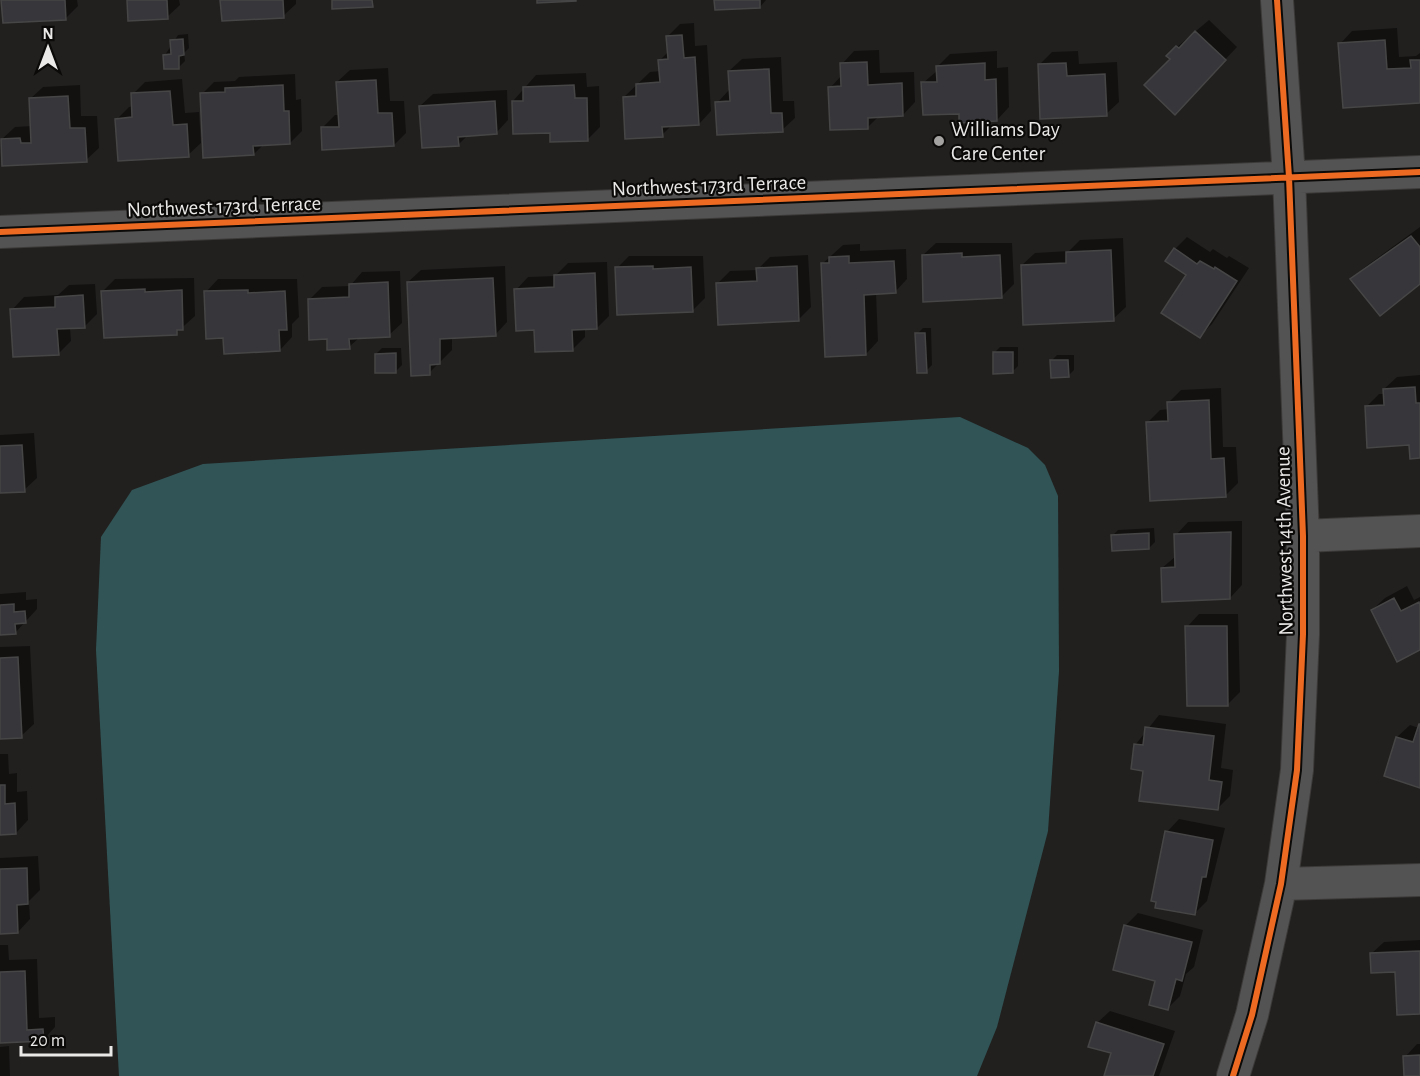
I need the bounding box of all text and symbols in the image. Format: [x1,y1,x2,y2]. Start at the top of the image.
north arrow [18,18,78,78]
text: N [42,26,54,42]
place label: Williams Day Care Center [951,119,1060,164]
marker: Williams Day Care Center [932,134,946,148]
street label: Northwest 173rd Terrace [611,172,807,199]
street label: Northwest 173rd Terrace [126,193,322,220]
street label: Northwest 14th Avenue [1272,446,1297,636]
scale bar [21,1019,111,1057]
text: 20 m [30,1032,65,1050]

